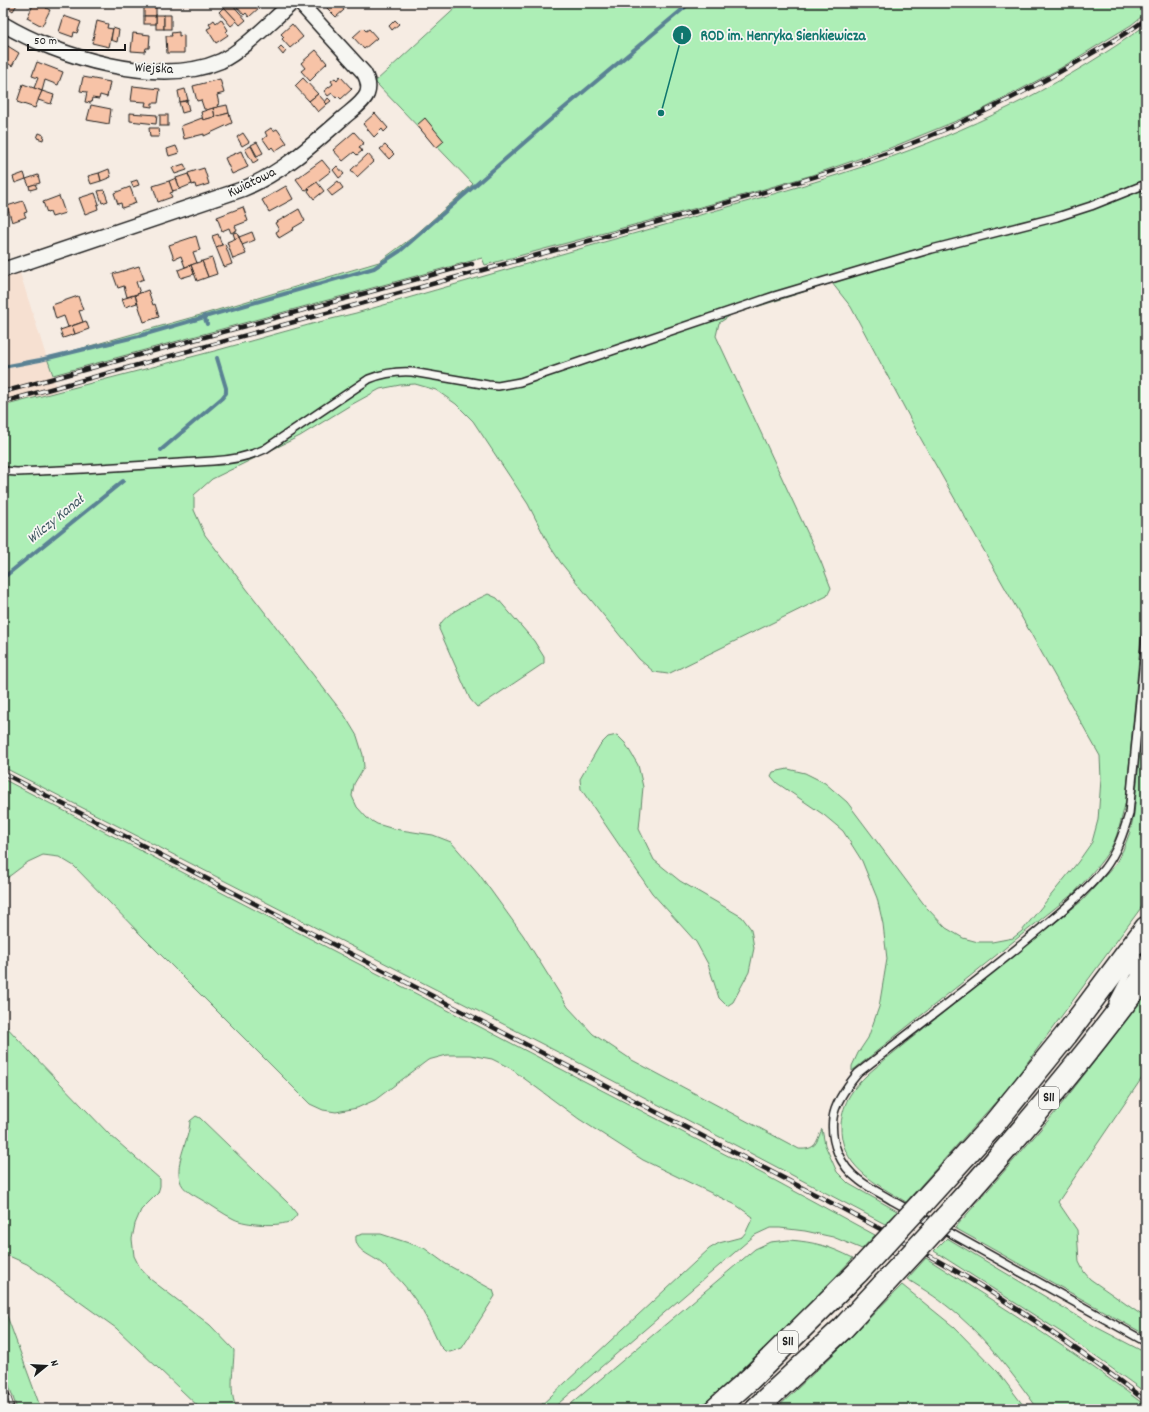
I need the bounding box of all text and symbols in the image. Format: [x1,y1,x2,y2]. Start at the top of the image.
callout: ROD im. Henryka Sienkiewicza [672,22,873,49]
scale bar [28,26,125,52]
text: ROD im. Henryka Sienkiewicza [700,26,867,48]
text: 1 [681,28,684,45]
text: 50 m [34,33,57,50]
street label: Wiejska [134,58,174,80]
street label: Kwiatowa [224,163,280,203]
water label: Wilczy Kanał [23,489,91,550]
road number: S11 [1039,1087,1059,1109]
road number: S11 [778,1331,798,1353]
north arrow [26,1346,66,1386]
text: N [45,1358,62,1369]

